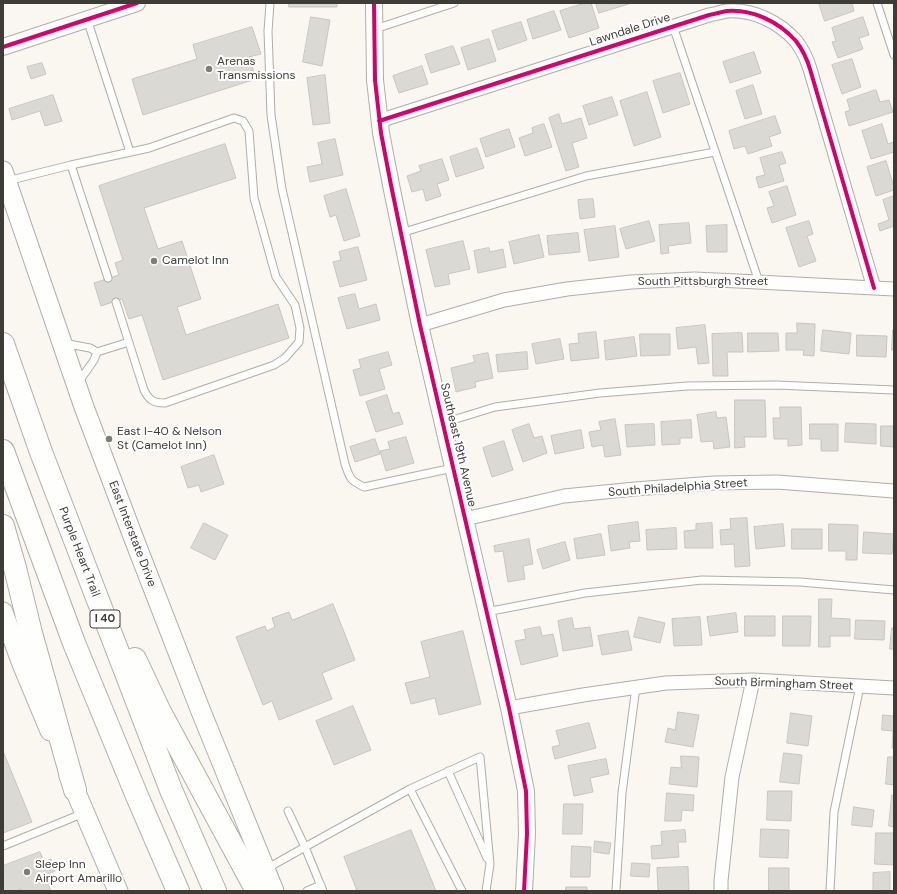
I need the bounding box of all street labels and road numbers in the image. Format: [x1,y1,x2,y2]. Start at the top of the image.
street label: Lawndale Drive [588,10,672,50]
street label: South Pittsburgh Street [638,275,768,289]
street label: Southeast 19th Avenue [437,382,479,508]
street label: South Philadelphia Street [608,476,748,500]
street label: East Interstate Drive [105,479,159,589]
street label: Purple Heart Trail [55,505,103,599]
road number: I 40 [90,610,120,628]
street label: South Birmingham Street [714,674,854,694]

